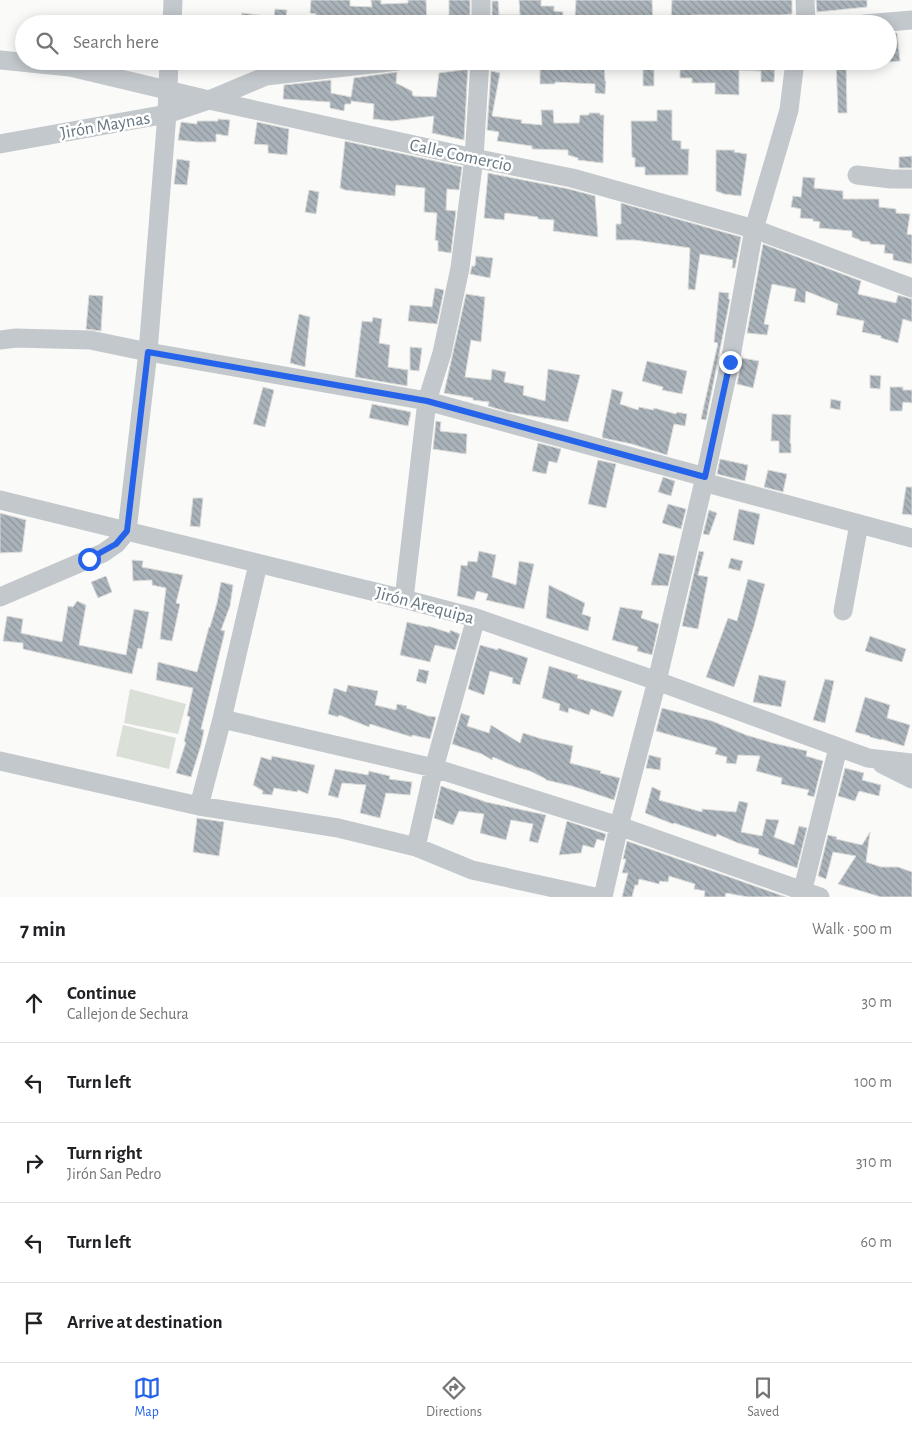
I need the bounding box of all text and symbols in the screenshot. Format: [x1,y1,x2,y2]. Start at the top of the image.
search box [15,15,897,70]
icon: search [33,29,61,57]
text: Search here [73,33,159,52]
street label: Jirón Maynas [59,109,151,143]
street label: Calle Comercio [408,136,514,176]
route end [719,351,742,374]
route start [78,548,101,571]
street label: Jirón Arequipa [374,584,476,628]
text: 7 min [20,919,66,940]
text: Walk · 500 m [812,921,892,937]
text: Continue [67,984,136,1003]
icon: ahead [20,989,48,1017]
text: 30 m [862,994,892,1010]
text: Callejon de Sechura [67,1006,189,1022]
icon: left [20,1069,48,1097]
text: Turn left [67,1073,131,1092]
text: 100 m [854,1074,892,1090]
text: Turn right [67,1144,142,1163]
icon: right [20,1149,48,1177]
text: 310 m [856,1154,892,1170]
text: Jirón San Pedro [67,1166,161,1182]
icon: left [20,1229,48,1257]
text: Turn left [67,1233,131,1252]
text: 60 m [861,1234,892,1250]
icon: arrive [20,1309,48,1337]
text: Arrive at destination [67,1313,223,1332]
tab: Map [133,1374,161,1421]
tab: Directions [426,1374,482,1421]
tab: Saved [747,1374,779,1421]

